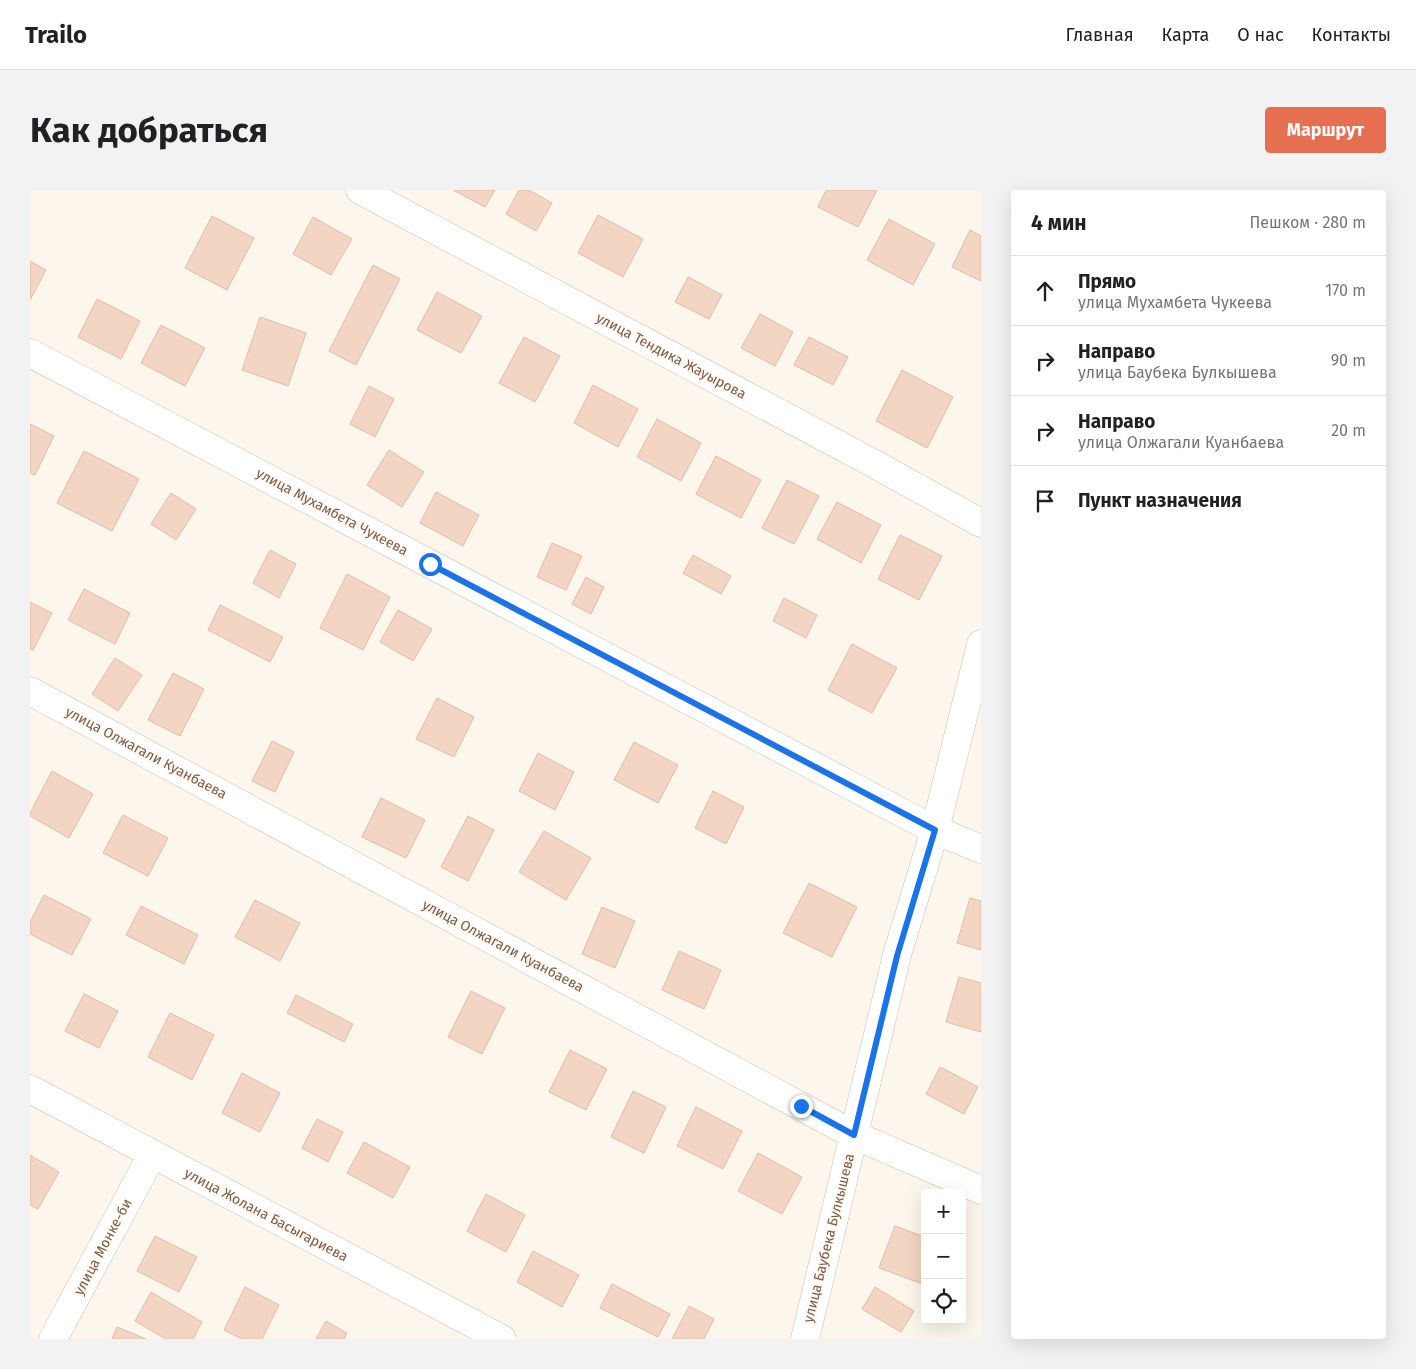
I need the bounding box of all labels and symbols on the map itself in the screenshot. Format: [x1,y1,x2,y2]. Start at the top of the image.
street label: улица Тендика Жауырова [593,309,749,403]
street label: улица Мухамбета Чукеева [253,465,411,559]
route start [419,553,442,576]
street label: улица Олжагали Куанбаева [62,703,230,803]
street label: улица Олжагали Куанбаева [419,896,587,996]
route end [790,1095,813,1118]
street label: улица Баубека Булкышева [800,1152,858,1324]
street label: улица Жолана Басыгариева [181,1165,351,1265]
street label: улица Монке-би [70,1196,136,1298]

